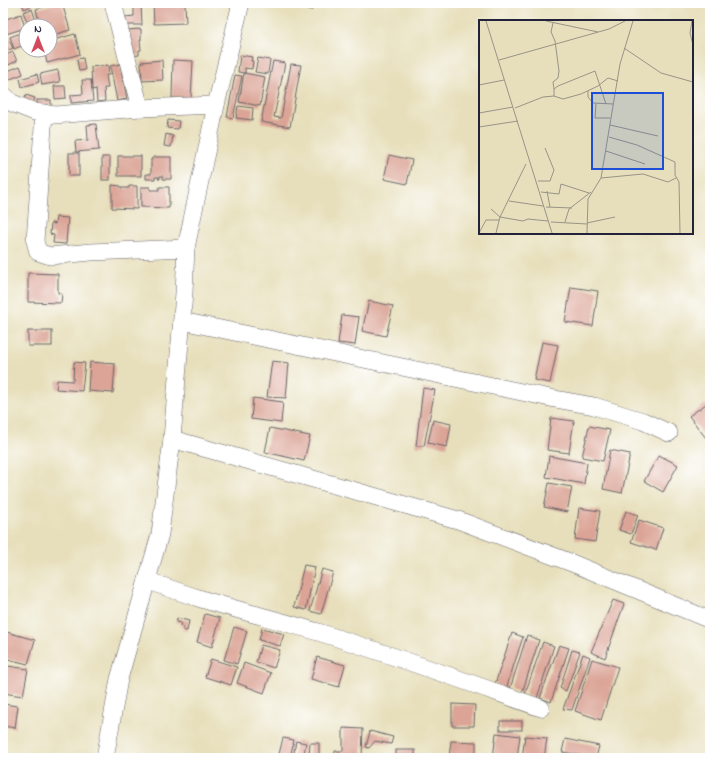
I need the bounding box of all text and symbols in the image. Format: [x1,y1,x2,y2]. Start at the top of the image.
north arrow [18,18,58,58]
inset map [479,20,693,234]
text: N [34,21,42,37]

